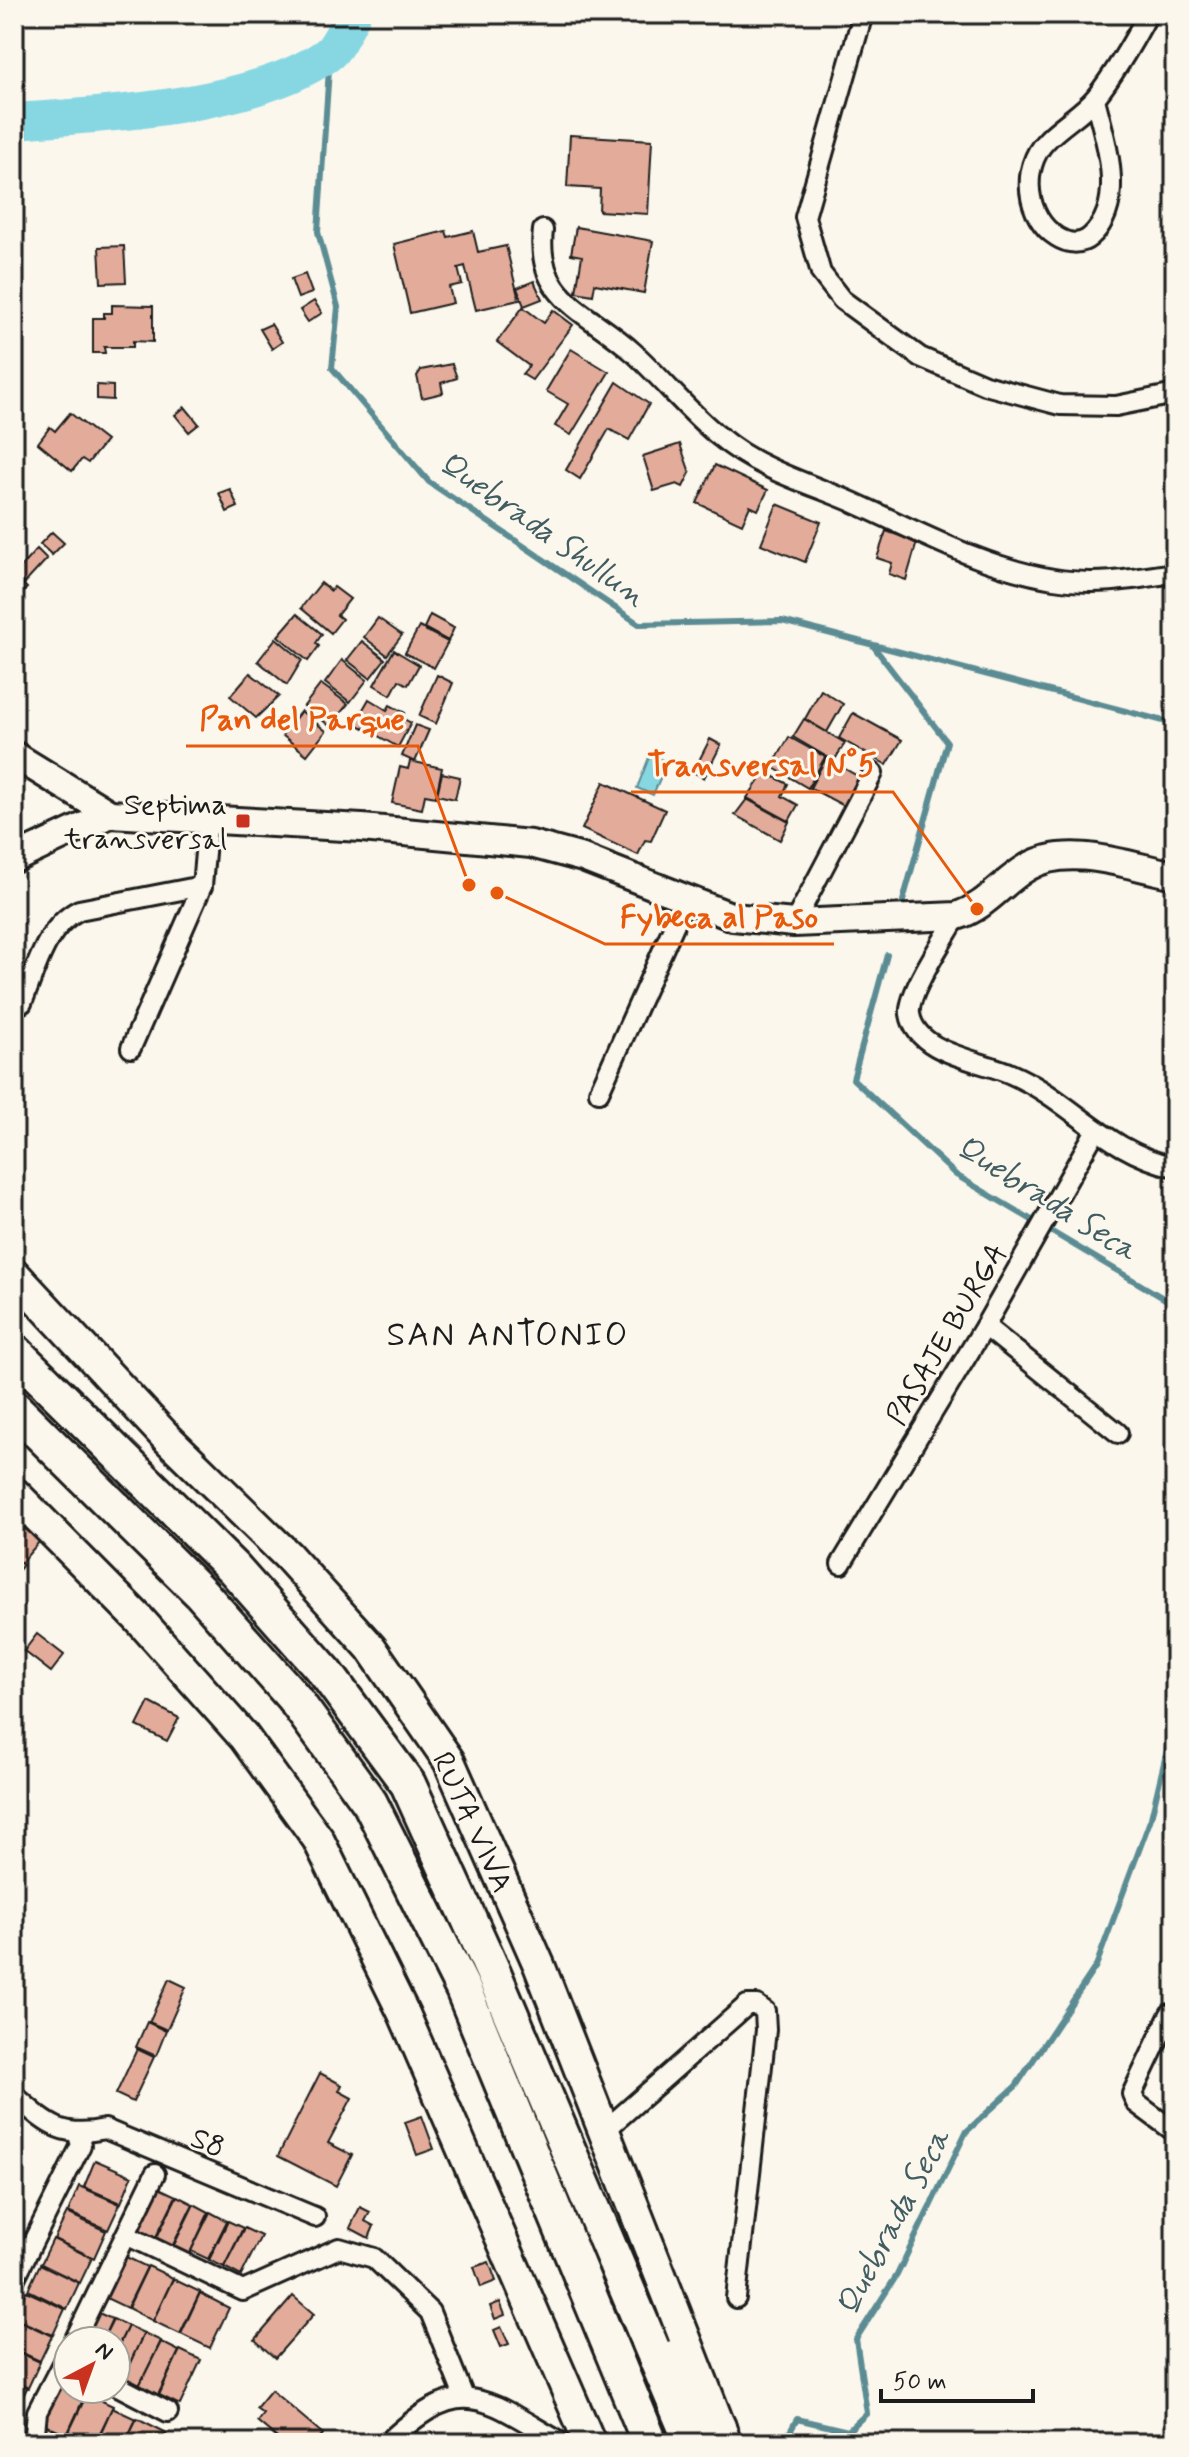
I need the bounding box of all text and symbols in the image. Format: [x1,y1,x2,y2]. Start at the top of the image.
water label: Quebrada Shullun [430,442,654,617]
callout: Pan del Parque [186,690,418,746]
text: Pan del Parque [199,699,405,741]
callout: Transversal N°5 [631,736,893,792]
text: Transversal N°5 [647,745,877,787]
place label: Septima transversal [63,786,227,859]
marker: Septima transversal [234,812,252,830]
callout: Fybeca al Paso [605,888,834,944]
text: Fybeca al Paso [620,897,818,939]
water label: Quebrada Seca [948,1126,1146,1272]
street label: PASAJE BURGA [878,1237,1017,1433]
district label: SAN ANTONIO [386,1313,630,1358]
street label: RUTA VIVA [422,1746,521,1899]
street label: S8 [184,2119,230,2168]
water label: Quebrada Seca [827,2121,961,2324]
north arrow [52,2325,132,2405]
text: N [89,2336,119,2367]
scale bar [881,2353,1033,2403]
text: 50 m [893,2367,947,2398]

